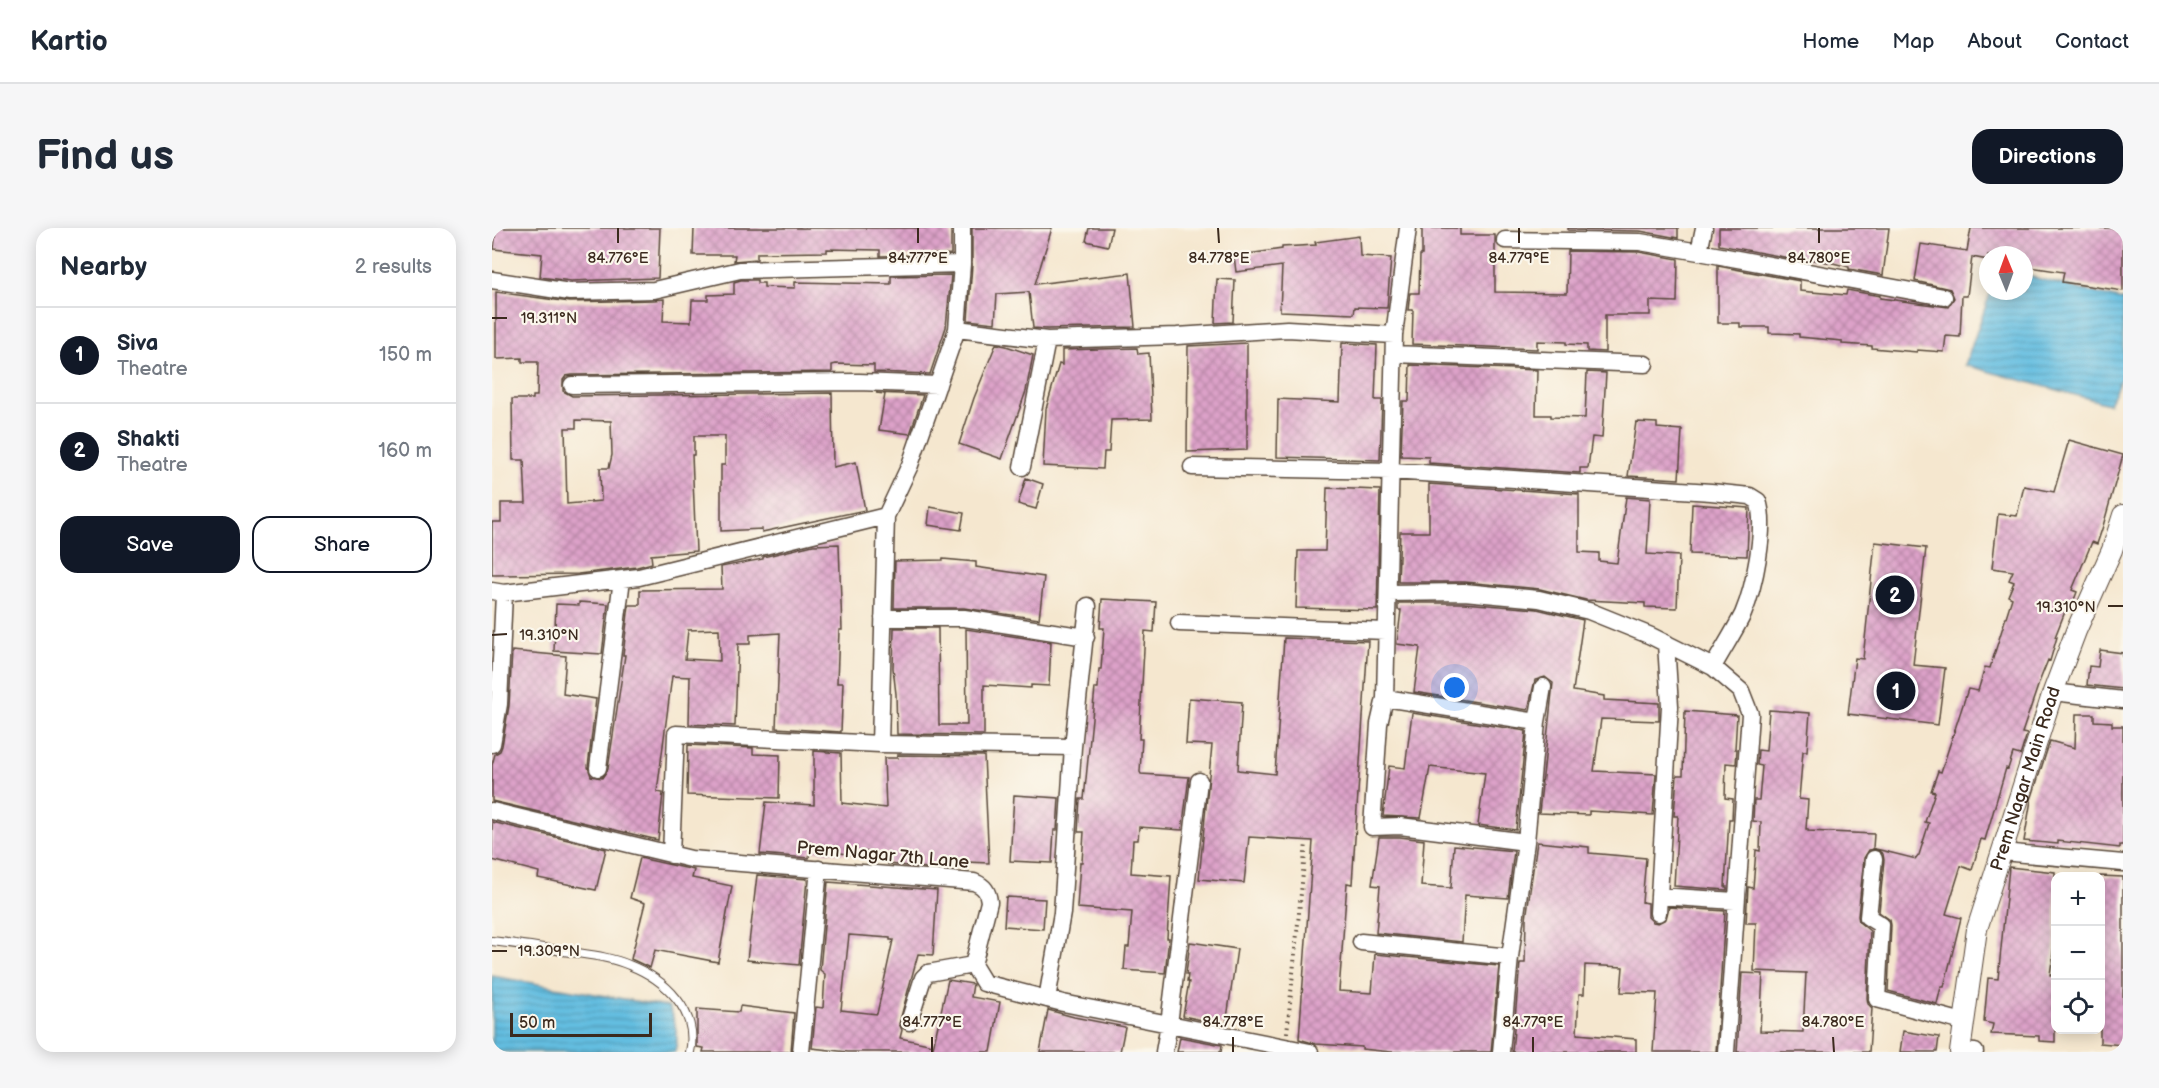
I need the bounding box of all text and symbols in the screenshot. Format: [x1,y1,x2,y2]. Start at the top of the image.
text: Kartio [30,25,108,58]
text: Home [1802,29,1859,54]
text: Map [1892,29,1934,54]
text: About [1967,29,2022,54]
text: Contact [2055,29,2129,54]
button: Directions [1972,129,2123,184]
text: Find us [36,131,174,182]
north arrow [1979,246,2033,300]
text: 84.776°E [587,249,649,268]
text: 84.777°E [888,249,948,268]
text: 84.778°E [1188,249,1250,268]
text: 84.779°E [1488,249,1550,268]
text: 84.780°E [1788,249,1850,268]
text: Nearby [60,252,147,283]
text: 2 results [355,255,432,279]
text: 19.311°N [521,309,577,328]
text: Siva [117,330,158,357]
text: 1 [75,343,84,367]
text: 150 m [379,343,432,367]
text: Theatre [117,357,188,381]
text: Shakti [117,426,180,453]
text: 2 [74,439,85,463]
text: 160 m [378,439,432,463]
text: Theatre [117,453,188,477]
button: Save [60,516,240,573]
button: Share [252,516,432,573]
pin: 2 [1876,572,1914,617]
text: 19.310°N [2036,598,2096,617]
text: 19.310°N [519,626,579,645]
pin: 1 [1876,668,1916,714]
your location [1440,673,1469,702]
street label: Prem Nagar Main Road [1986,684,2065,873]
street label: Prem Nagar 7th Lane [796,837,970,873]
map controls [2051,872,2105,1034]
button: + [2051,872,2105,926]
button: − [2051,926,2105,980]
text: 19.309°N [518,942,580,961]
button: locate [2051,980,2105,1034]
scale bar [510,1010,652,1038]
text: 84.777°E [902,1013,962,1032]
text: 84.778°E [1202,1013,1264,1032]
text: 84.779°E [1502,1013,1564,1032]
text: 84.780°E [1802,1013,1864,1032]
text: 50 m [519,1014,555,1033]

